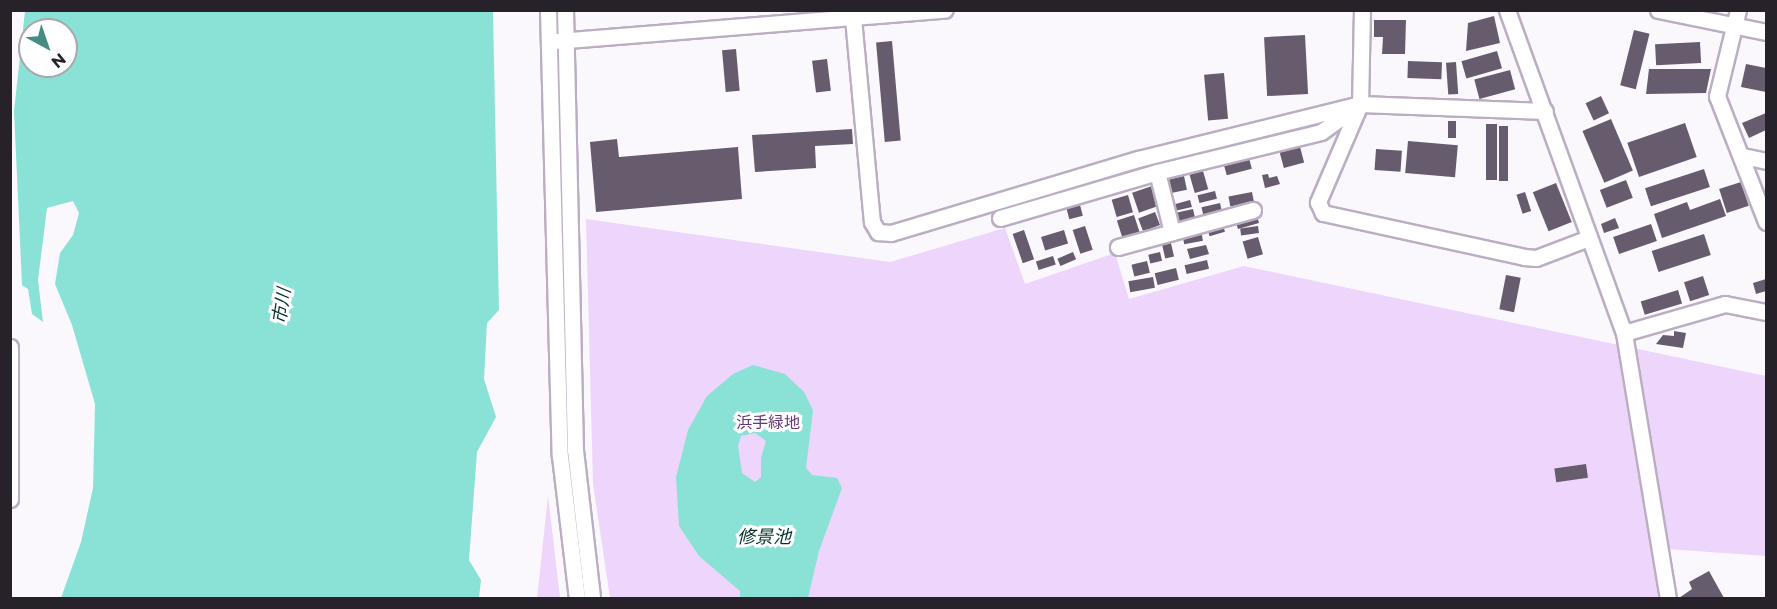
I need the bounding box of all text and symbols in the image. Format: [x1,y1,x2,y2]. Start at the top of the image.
north arrow [18,18,78,78]
text: N [48,49,70,72]
water label: 市川 [269,287,295,325]
park label: 浜手緑地 [736,413,800,433]
water label: 修景池 [737,526,791,548]

